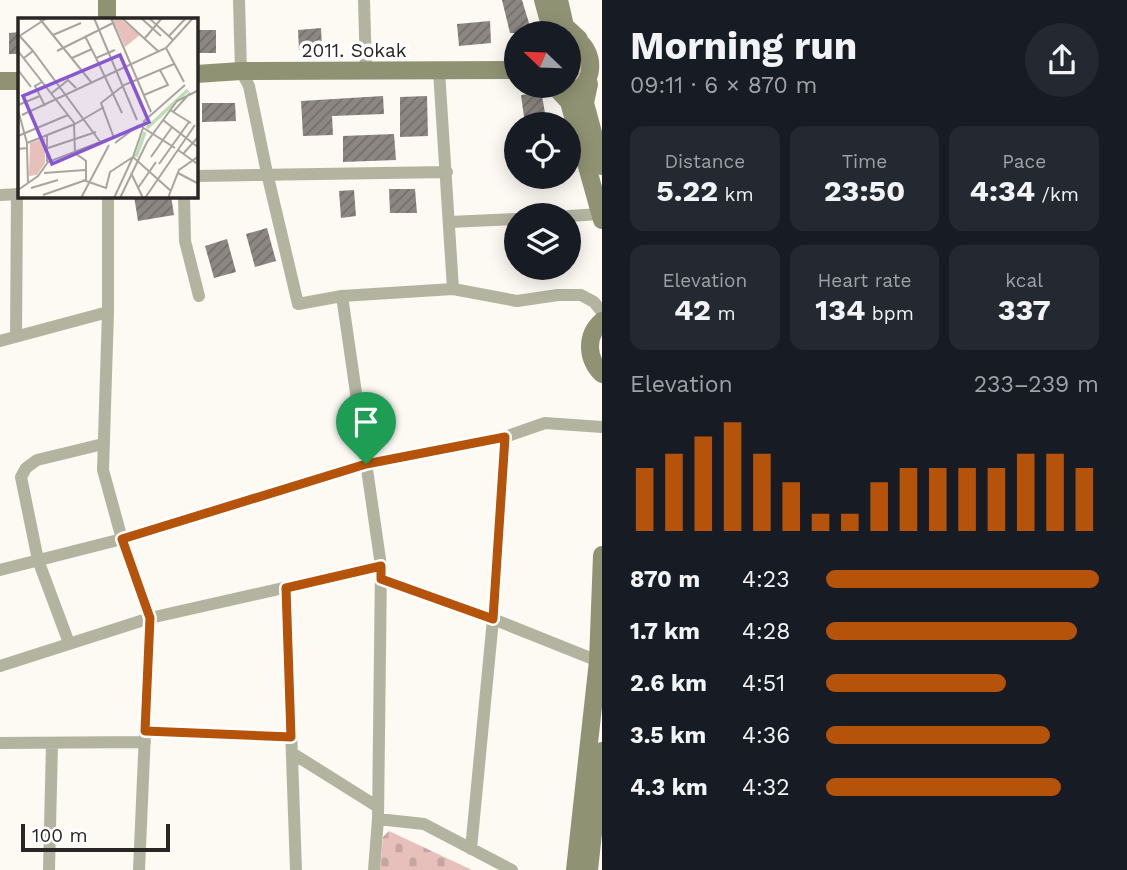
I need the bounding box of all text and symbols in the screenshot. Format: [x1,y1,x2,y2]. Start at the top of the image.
inset map [18,18,198,198]
north arrow [504,21,581,98]
map controls [504,21,581,280]
button: share [1025,23,1099,97]
text: Morning run [630,24,857,68]
street label: 2011. Sokak [302,39,407,62]
text: 09:11 · 6 × 870 m [630,72,817,99]
button: locate [504,112,581,189]
text: Distance [664,150,745,173]
text: Time [842,150,887,173]
text: Pace [1002,150,1046,173]
text: 5.22 [656,173,718,208]
text: 23:50 [824,173,905,208]
text: 4:34 [970,173,1035,208]
text: km [718,183,753,206]
text: /km [1035,183,1079,206]
button: layers [504,203,581,280]
text: Elevation [662,269,747,292]
text: Heart rate [818,269,911,292]
text: kcal [1005,269,1043,292]
text: 42 [674,292,711,327]
text: 134 [815,292,865,327]
text: 337 [998,292,1051,327]
text: m [711,302,736,325]
text: bpm [865,302,914,325]
text: Elevation [630,371,733,398]
text: 233–239 m [974,371,1099,398]
pin [336,392,396,464]
icon: arrive [347,403,385,441]
text: 870 m [630,566,700,593]
text: 4:23 [742,566,790,593]
text: 1.7 km [630,618,700,645]
text: 4:28 [742,618,790,645]
text: 2.6 km [630,670,707,697]
text: 4:51 [742,670,785,697]
text: 3.5 km [630,722,706,749]
text: 4:36 [742,722,790,749]
text: 4.3 km [630,774,708,801]
text: 4:32 [742,774,790,801]
scale bar [21,821,170,853]
text: 100 m [32,824,88,847]

